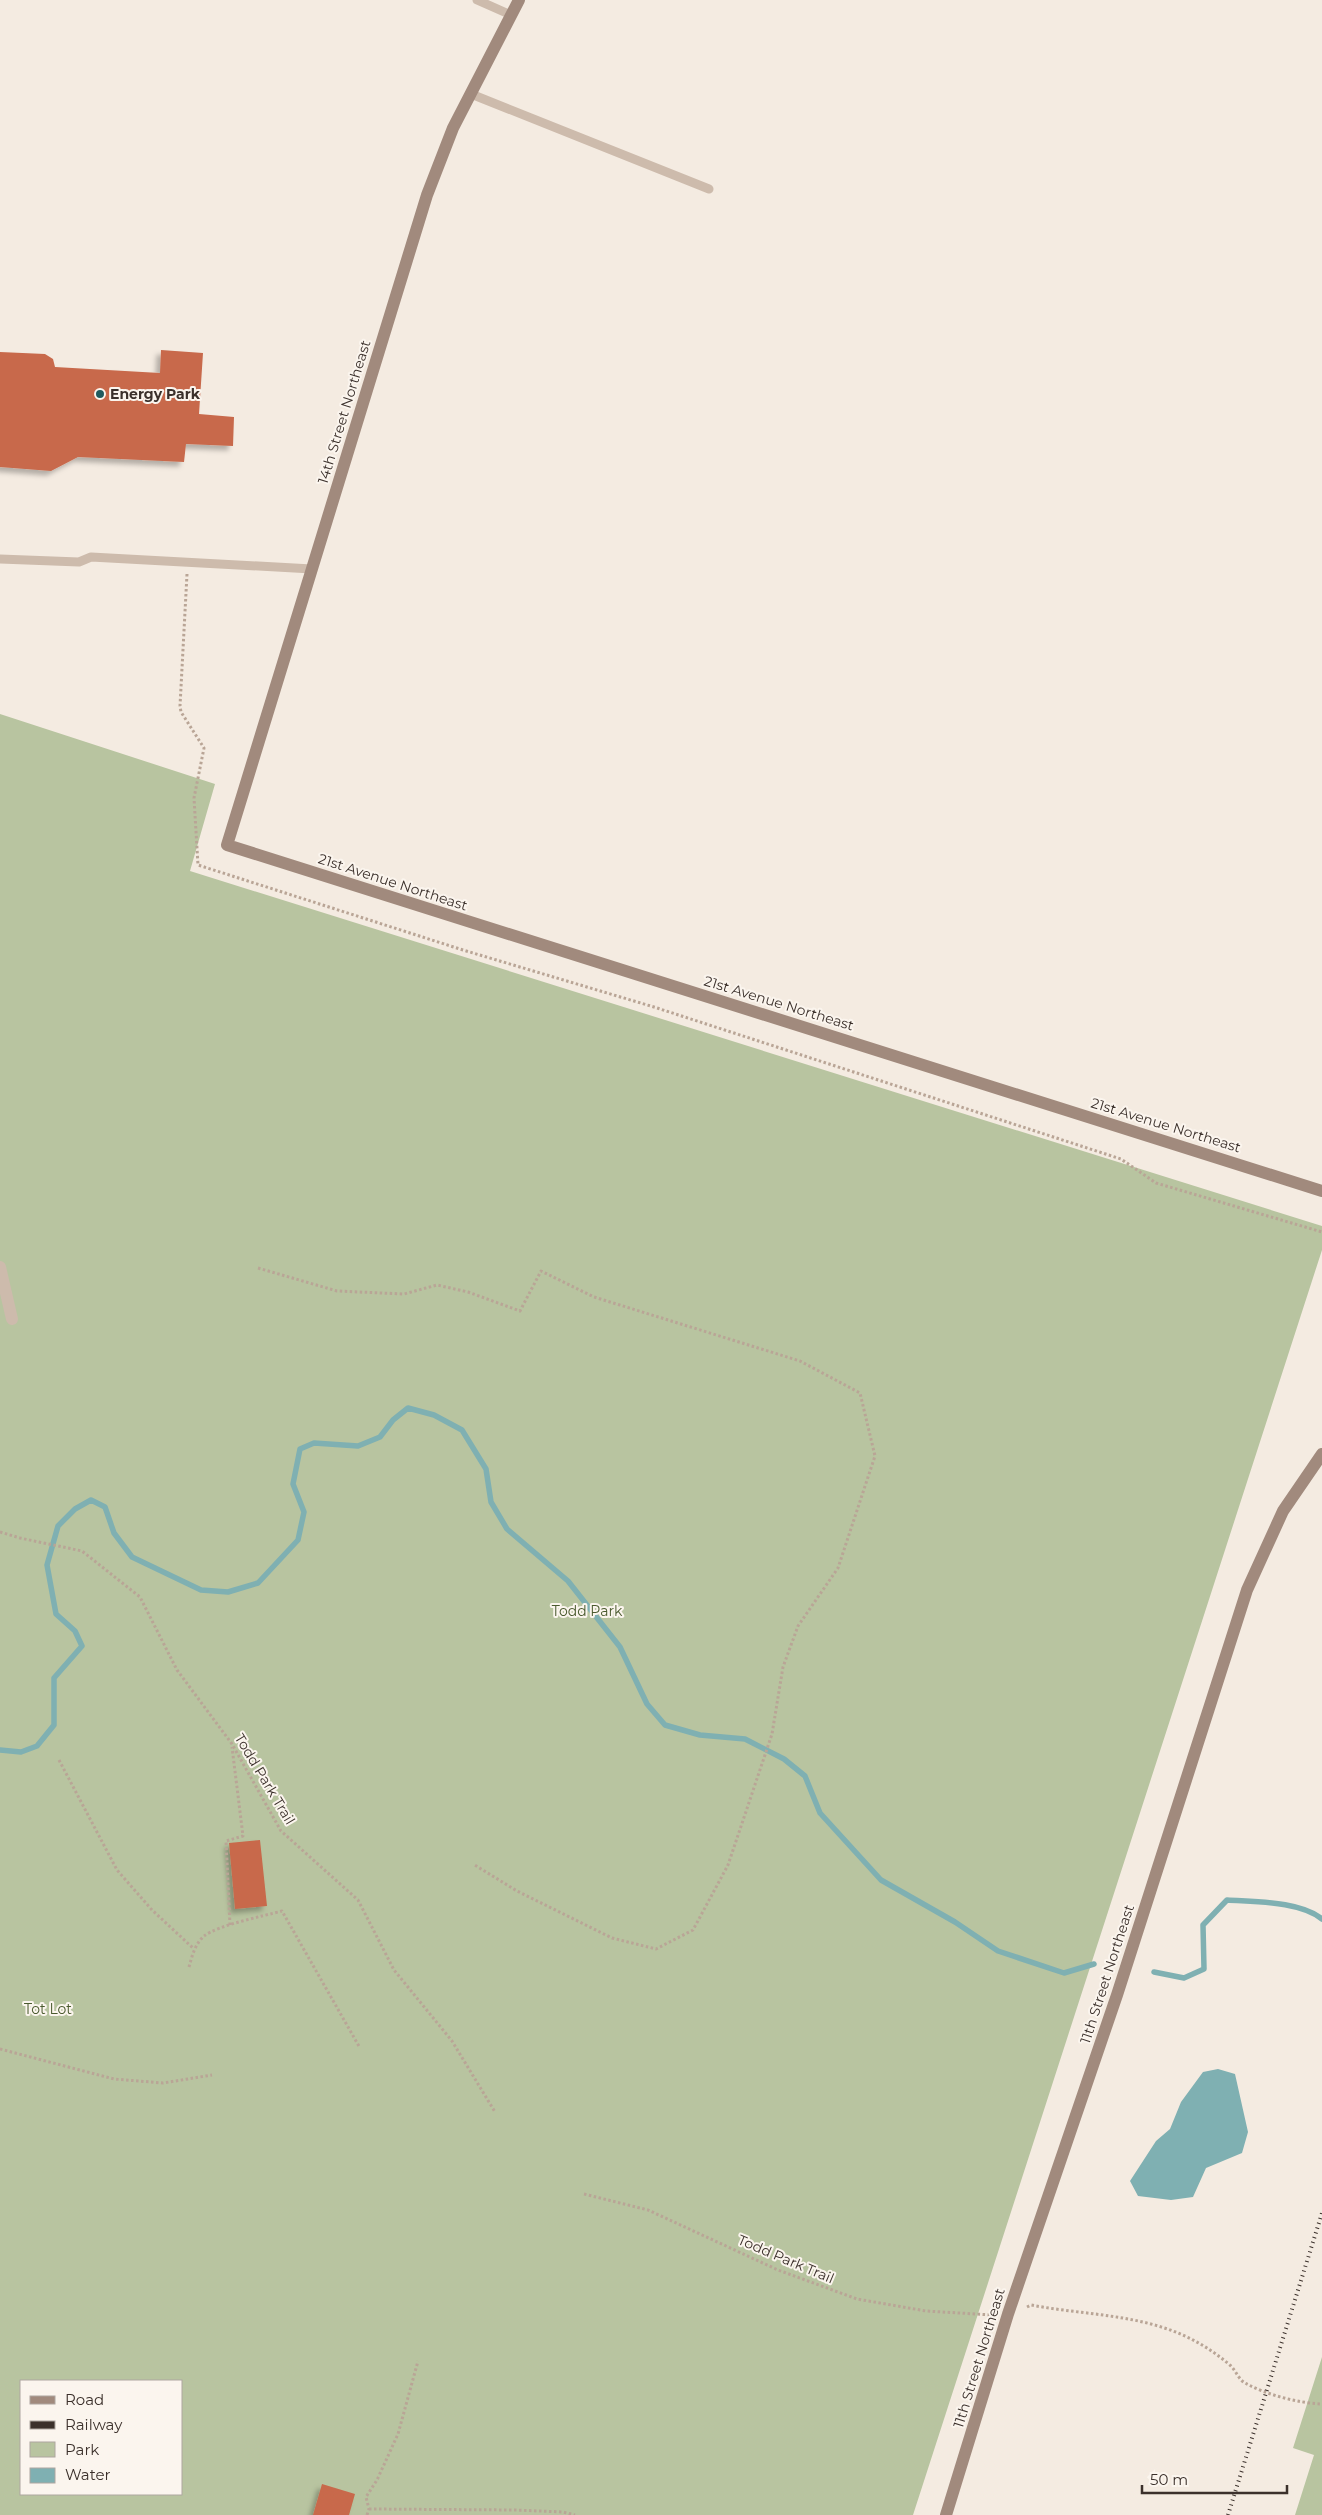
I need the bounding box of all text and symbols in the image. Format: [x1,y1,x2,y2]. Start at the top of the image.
street label: 14th Street Northeast [314,338,375,486]
place label: Energy Park [110,385,201,403]
marker: Energy Park [94,388,106,400]
street label: 21st Avenue Northeast [316,849,470,915]
street label: 21st Avenue Northeast [702,972,856,1034]
street label: 21st Avenue Northeast [1089,1094,1243,1156]
park label: Todd Park [552,1602,623,1620]
street label: Todd Park Trail [231,1730,299,1828]
street label: 11th Street Northeast [1076,1902,1138,2046]
park label: Tot Lot [24,2000,72,2018]
street label: Todd Park Trail [735,2231,837,2287]
street label: 11th Street Northeast [949,2286,1009,2430]
legend [20,2380,182,2495]
text: Road [65,2390,104,2409]
text: Railway [65,2415,123,2434]
text: Park [65,2440,99,2459]
scale bar [1142,2462,1287,2494]
text: Water [65,2465,111,2484]
text: 50 m [1150,2470,1188,2489]

